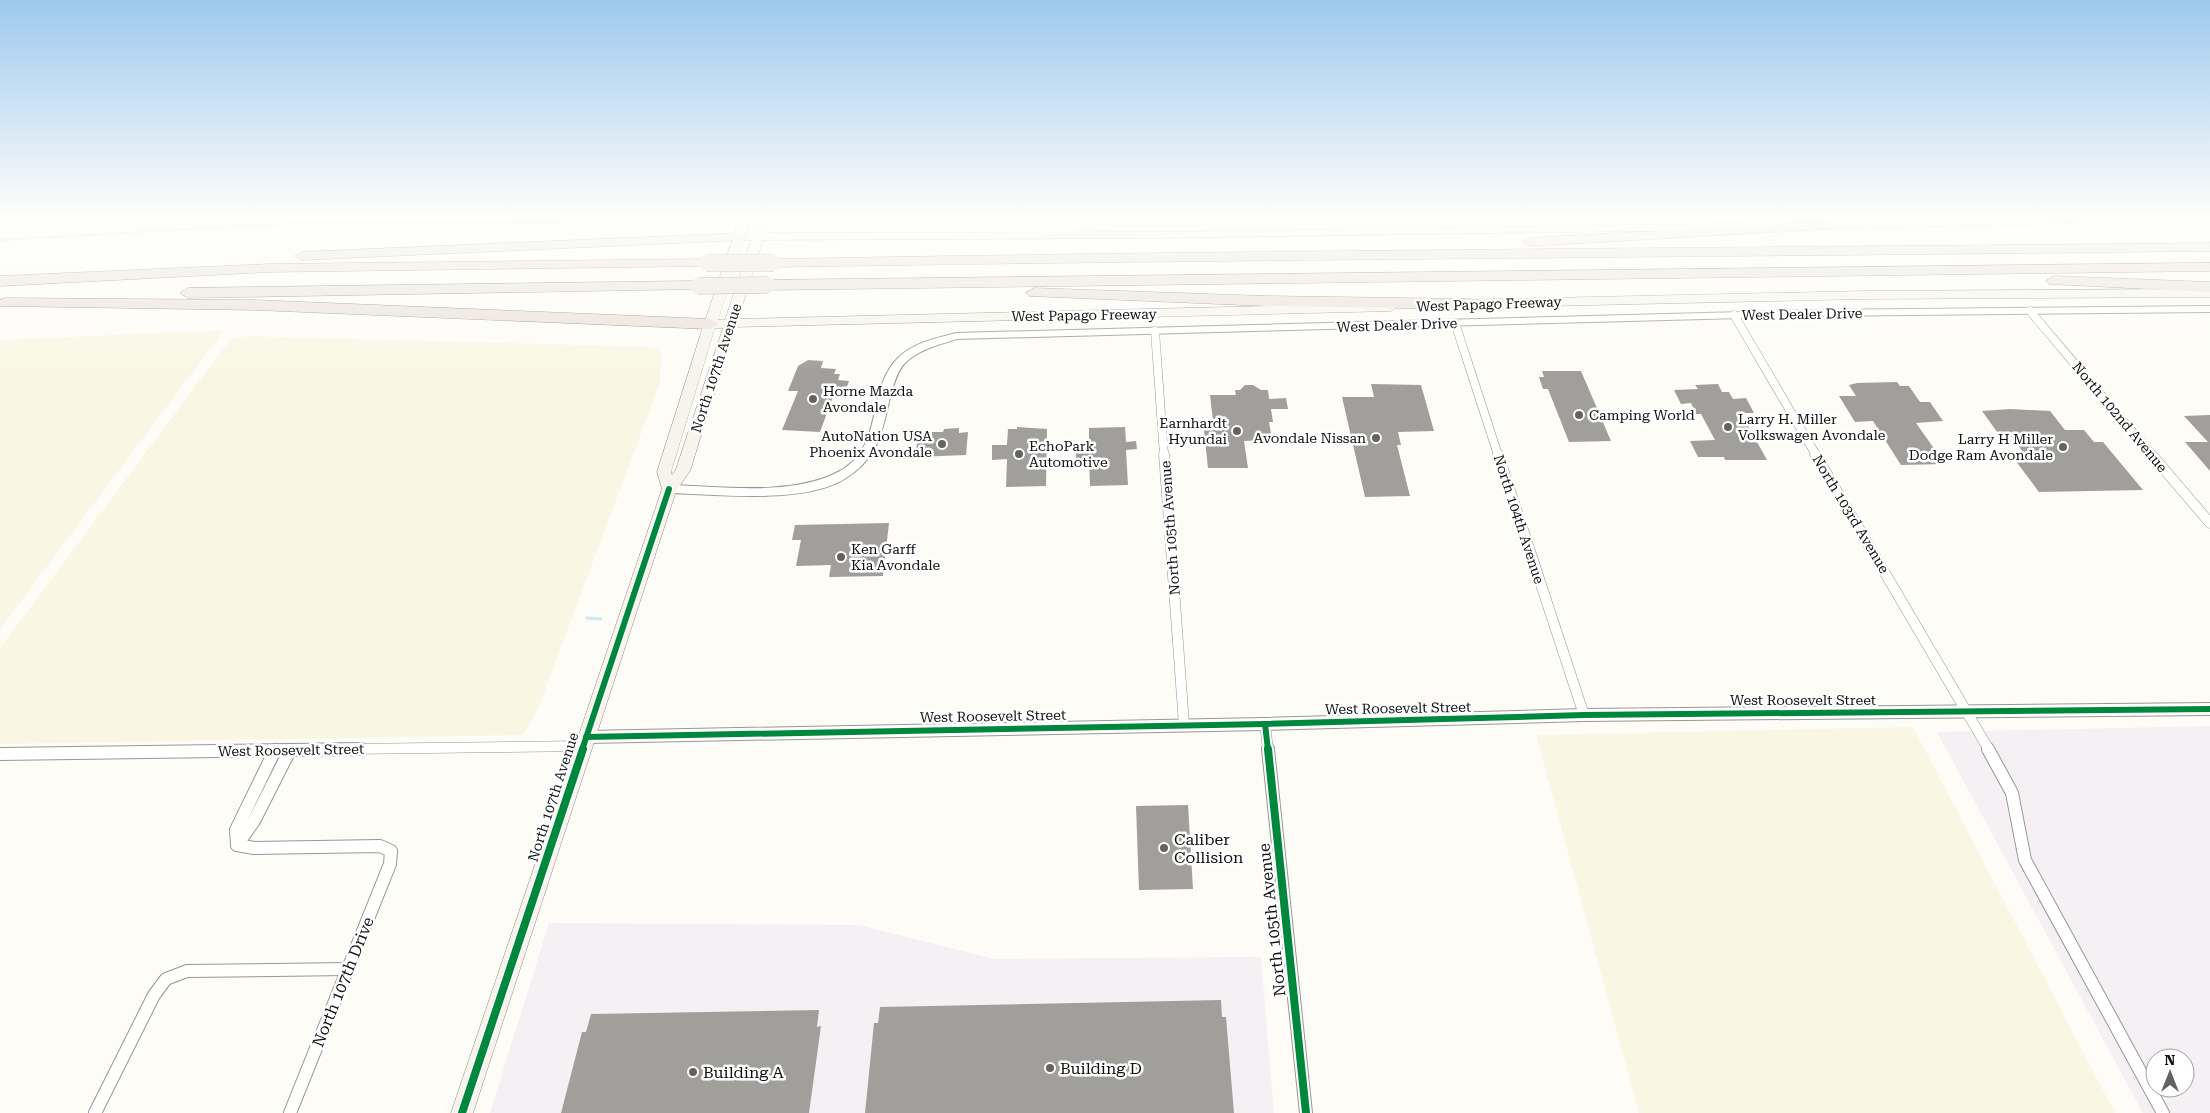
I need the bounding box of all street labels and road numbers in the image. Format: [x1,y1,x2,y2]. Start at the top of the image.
street label: West Papago Freeway [1416,293,1563,315]
street label: North 107th Avenue [688,301,745,435]
street label: West Dealer Drive [1742,305,1863,323]
street label: West Papago Freeway [1011,306,1158,324]
street label: West Dealer Drive [1336,315,1458,335]
street label: North 102nd Avenue [2069,359,2171,476]
street label: North 104th Avenue [1491,452,1548,586]
street label: North 103rd Avenue [1809,452,1893,576]
street label: North 105th Avenue [1157,460,1183,596]
street label: West Roosevelt Street [1730,692,1876,708]
street label: West Roosevelt Street [1325,699,1471,717]
street label: West Roosevelt Street [920,707,1066,725]
street label: North 107th Avenue [525,730,582,864]
street label: West Roosevelt Street [218,741,364,759]
street label: North 105th Avenue [1254,842,1290,998]
street label: North 107th Drive [308,914,378,1050]

